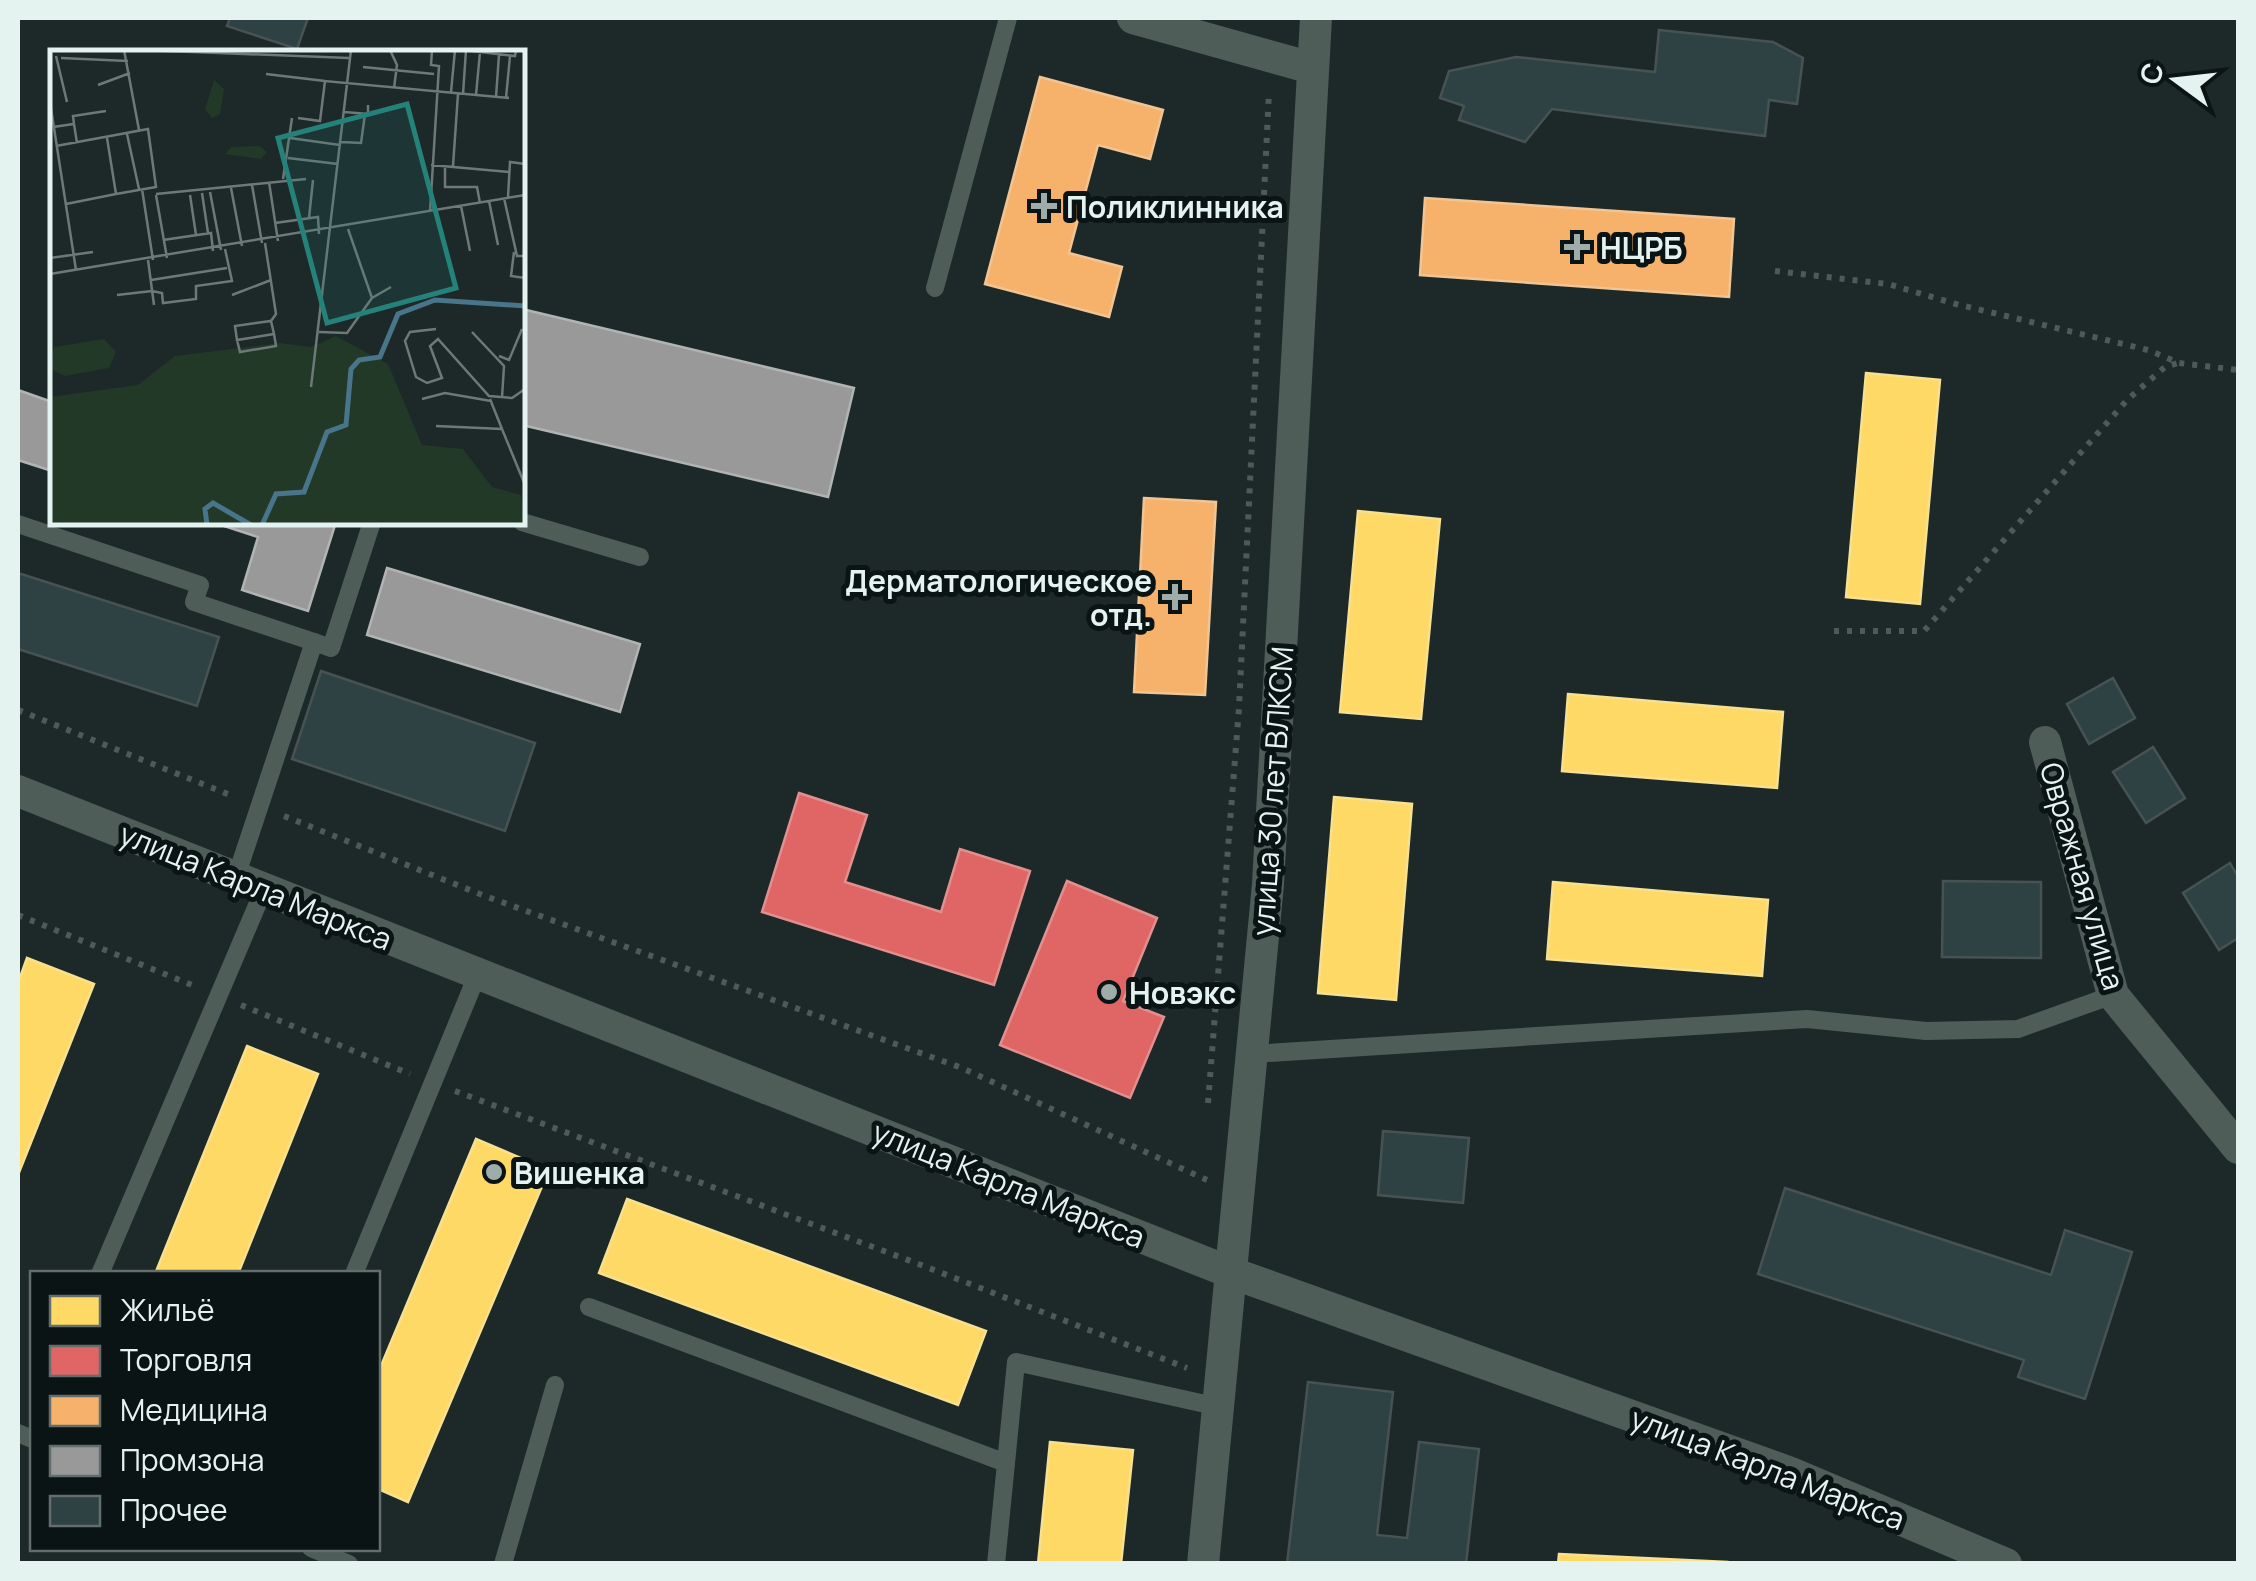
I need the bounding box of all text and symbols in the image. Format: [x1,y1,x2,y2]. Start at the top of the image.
north arrow [2126,30,2226,130]
inset map [50,50,525,525]
text: С [2130,58,2172,88]
place label: Поликлинника [1066,186,1284,227]
marker: Поликлинника [1031,193,1057,219]
place label: НЦРБ [1600,227,1682,268]
marker: НЦРБ [1564,234,1590,260]
place label: Дерматологическое отд. [845,560,1152,635]
marker: Дерматологическое отд. [1162,584,1188,610]
street label: улица 30 лет ВЛКСМ [1241,645,1303,937]
street label: Овражная улица [2031,757,2135,995]
street label: улица Карла Маркса [114,813,398,959]
place label: Новэкс [1129,972,1236,1013]
marker: Новэкс [1098,981,1120,1003]
street label: улица Карла Маркса [867,1111,1151,1257]
place label: Вишенка [514,1152,645,1193]
marker: Вишенка [483,1161,505,1183]
legend [30,1271,380,1551]
text: Жильё [120,1289,215,1330]
text: Торговля [120,1339,252,1380]
text: Медицина [120,1389,268,1430]
street label: улица Карла Маркса [1625,1397,1911,1539]
text: Промзона [120,1439,264,1480]
text: Прочее [120,1489,228,1530]

